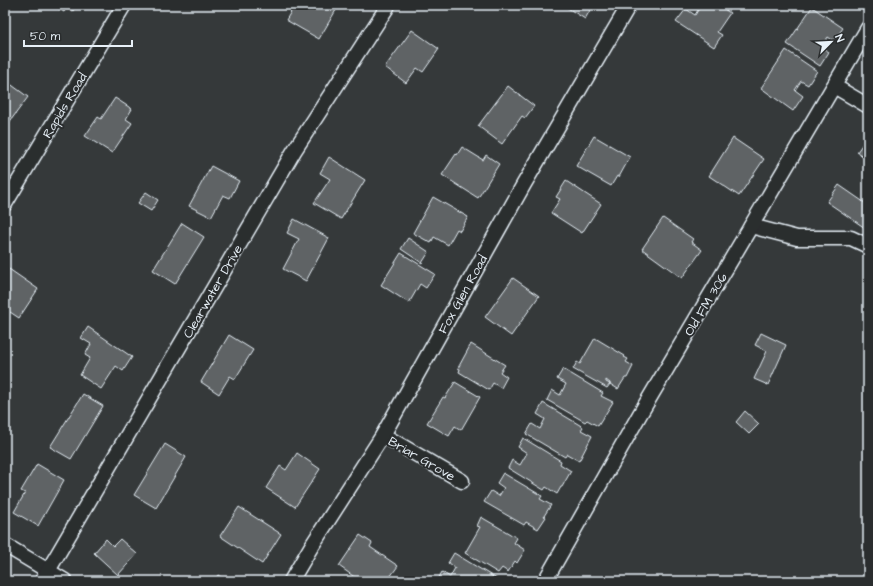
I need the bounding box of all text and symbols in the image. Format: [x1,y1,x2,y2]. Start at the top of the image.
scale bar [24,22,132,48]
north arrow [811,22,851,62]
text: 50 m [30,28,61,45]
text: N [831,32,848,44]
street label: Rapids Road [38,69,92,142]
street label: Clearwater Drive [179,241,247,342]
street label: Fox Glen Road [434,252,492,337]
street label: Old FM 306 [680,270,732,339]
street label: Briar Grove [385,432,458,485]

